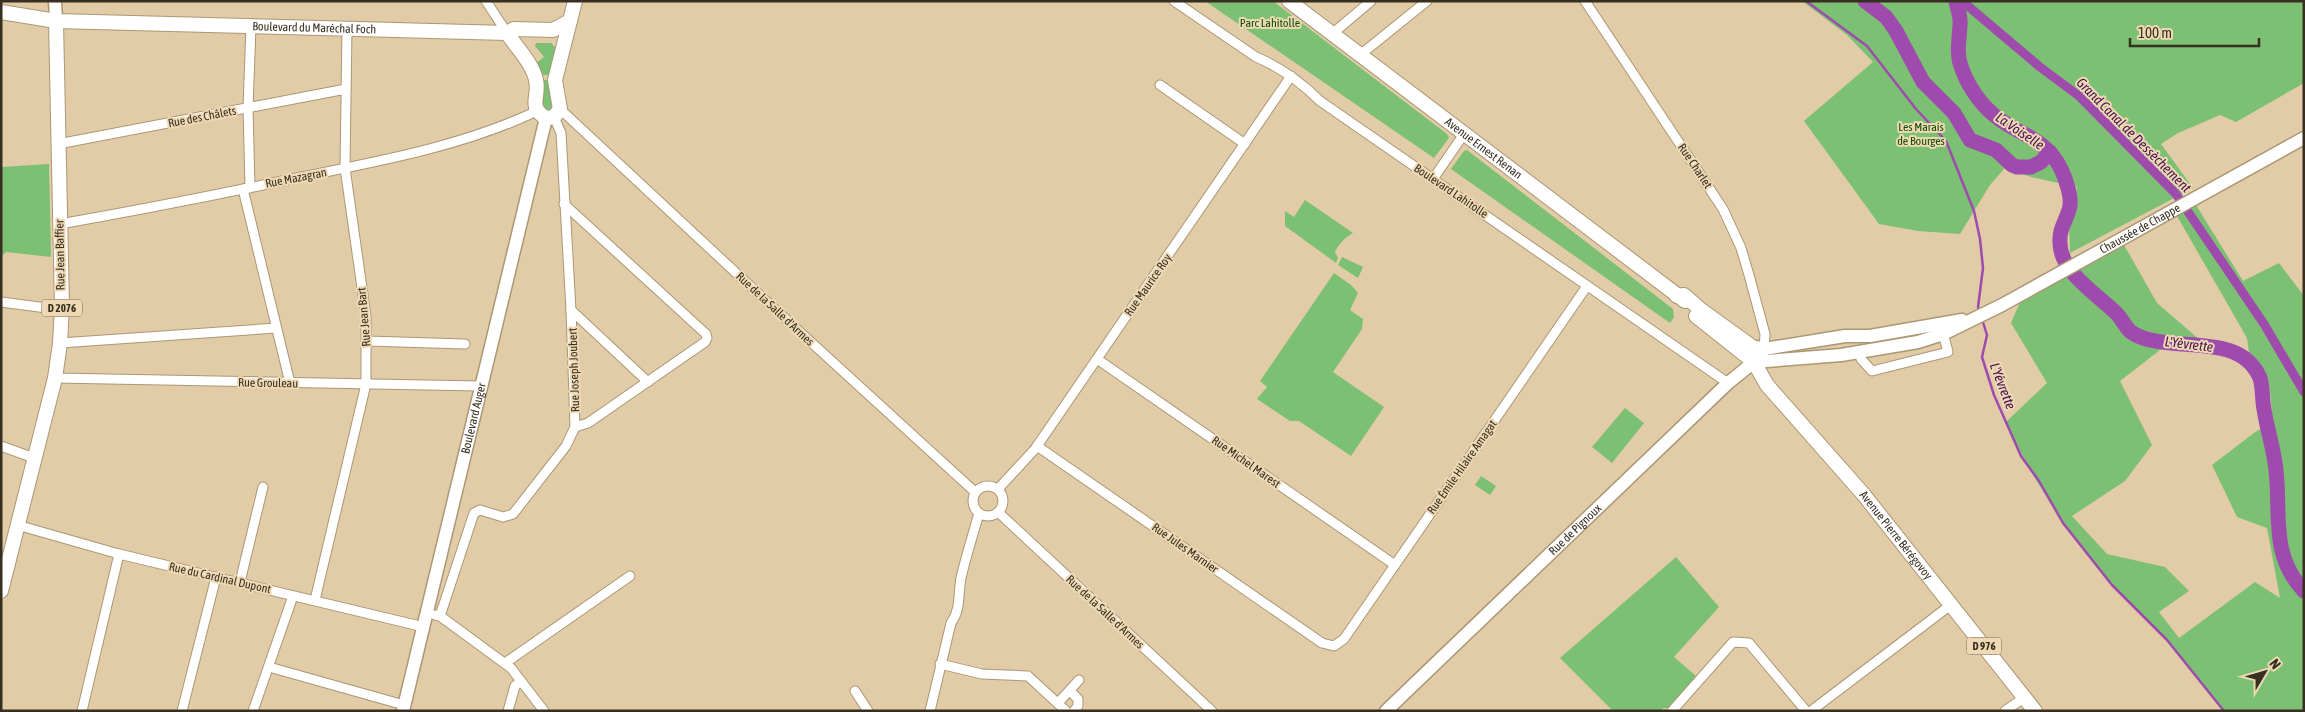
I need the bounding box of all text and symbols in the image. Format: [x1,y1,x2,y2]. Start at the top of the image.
scale bar [2130,15,2259,47]
park label: Parc Lahitolle [1240,16,1300,30]
street label: Boulevard du Maréchal Foch [252,19,376,37]
text: 100 m [2138,24,2172,41]
water label: Grand Canal de Dessèchement [2073,74,2195,196]
street label: Rue des Châlets [167,104,237,130]
water label: La Voiselle [1993,109,2047,153]
street label: Avenue Ernest Renan [1442,115,1525,182]
park label: Les Marais de Bourges [1897,120,1945,148]
street label: Rue Charlet [1675,141,1715,192]
street label: Boulevard Lahitolle [1411,161,1491,221]
street label: Rue Mazagran [264,165,328,191]
street label: Chaussée de Chappe [2097,201,2183,257]
street label: Rue Jean Baffier [52,219,68,290]
street label: Rue Maurice Roy [1121,251,1175,319]
street label: Rue de la Salle d'Armes [733,269,817,349]
street label: Rue Jean Bart [354,286,374,347]
road number: D 2076 [42,300,82,316]
street label: Rue Joseph Joubert [566,327,582,412]
water label: L'Yèvrette [2164,333,2214,355]
water label: L'Yévrette [1987,360,2019,412]
street label: Rue Grouleau [238,375,298,391]
street label: Boulevard Auger [458,381,489,455]
street label: Rue Émile Hilaire Amagat [1424,417,1500,517]
street label: Rue Michel Marest [1209,433,1283,491]
street label: Avenue Pierre Bérégovoy [1857,488,1935,582]
street label: Rue de Pignoux [1546,501,1604,558]
street label: Rue Jules Marnier [1149,520,1221,576]
street label: Rue du Cardinal Dupont [168,559,273,597]
street label: Rue de la Salle d'Armes [1063,572,1147,652]
road number: D 976 [1966,637,2002,654]
north arrow [2240,647,2290,697]
text: N [2266,656,2284,672]

